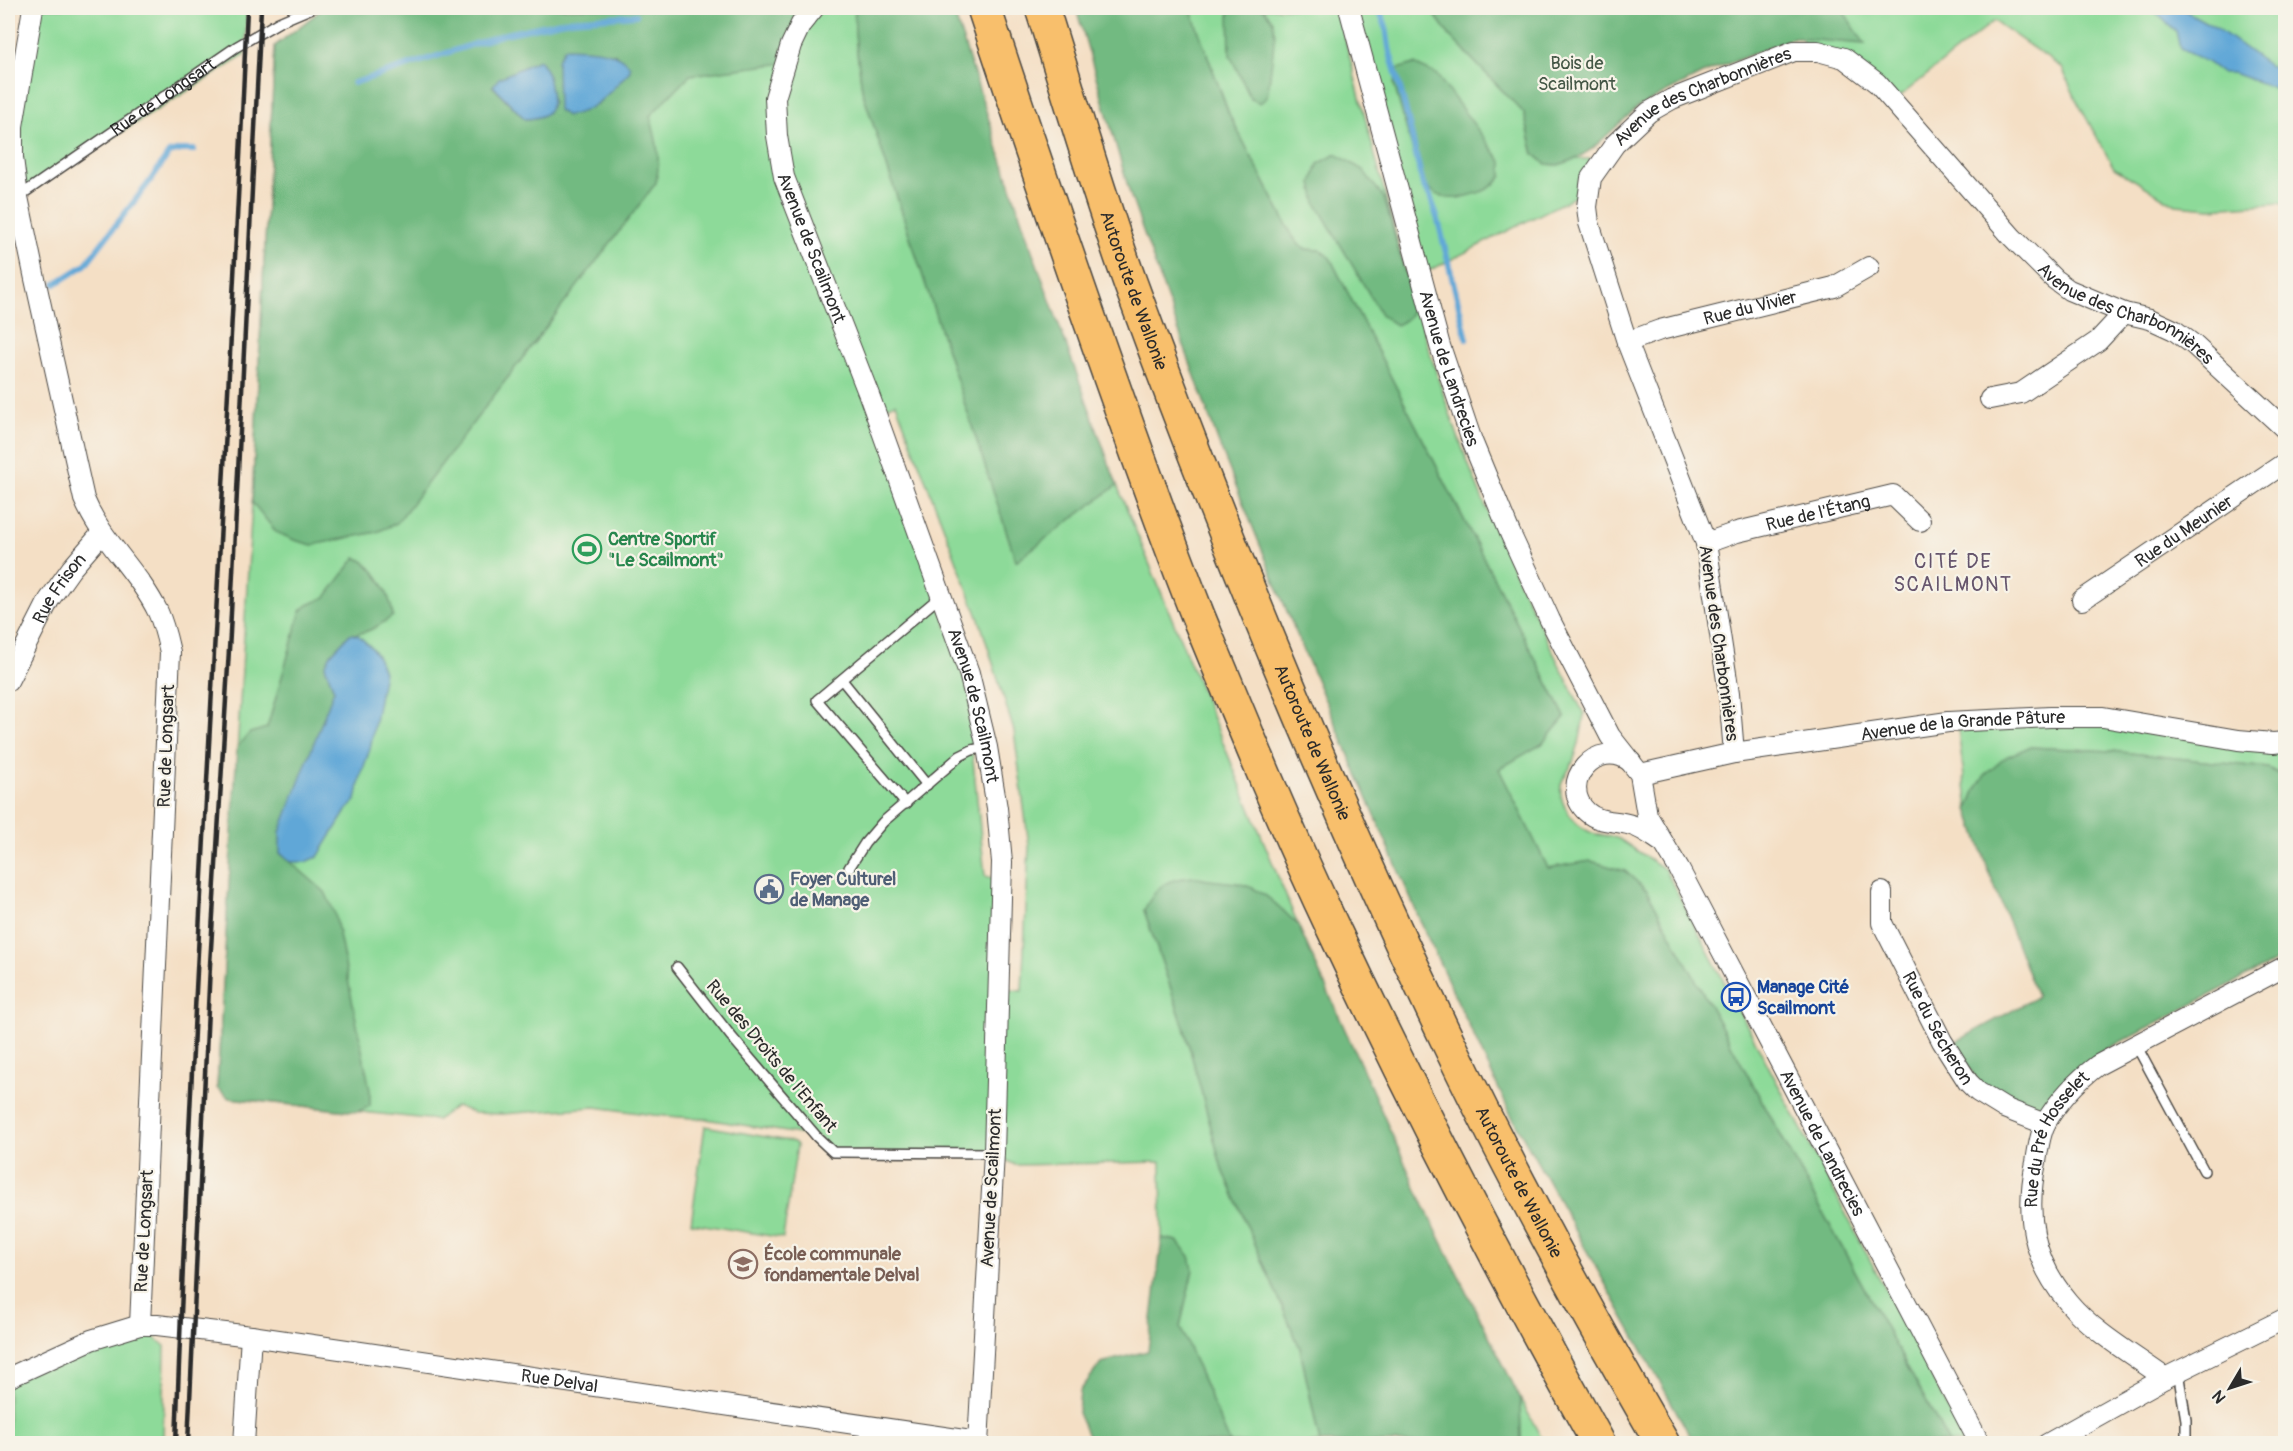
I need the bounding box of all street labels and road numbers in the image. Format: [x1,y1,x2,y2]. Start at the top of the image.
street label: Avenue des Charbonnières [1609,42,1795,151]
street label: Rue de Longsart [106,53,221,142]
street label: Avenue de Scailmont [772,170,851,327]
street label: Autoroute de Wallonie [1094,208,1173,374]
street label: Avenue des Charbonnières [2032,258,2218,370]
street label: Rue du Vivier [1701,285,1800,331]
street label: Avenue de Landrecies [1414,288,1484,450]
street label: Rue de l'Étang [1764,490,1872,537]
street label: Rue du Meunier [2131,490,2238,573]
street label: Avenue des Charbonnières [1693,543,1744,743]
street label: Rue Frison [28,549,91,628]
street label: Avenue de Scailmont [942,625,1004,785]
street label: Autoroute de Wallonie [1268,661,1356,824]
street label: Rue de Longsart [153,683,180,808]
street label: Avenue de la Grande Pâture [1859,706,2065,747]
street label: Rue du Sécheron [1897,968,1978,1090]
street label: Rue des Droits de l'Enfant [701,975,843,1138]
street label: Avenue de Landrecies [1774,1066,1870,1220]
street label: Rue du Pré Hosselet [2020,1066,2095,1208]
street label: Autoroute de Wallonie [1470,1103,1568,1262]
street label: Avenue de Scailmont [976,1107,1007,1268]
street label: Rue de Longsart [130,1168,159,1293]
street label: Rue Delval [519,1365,600,1398]

